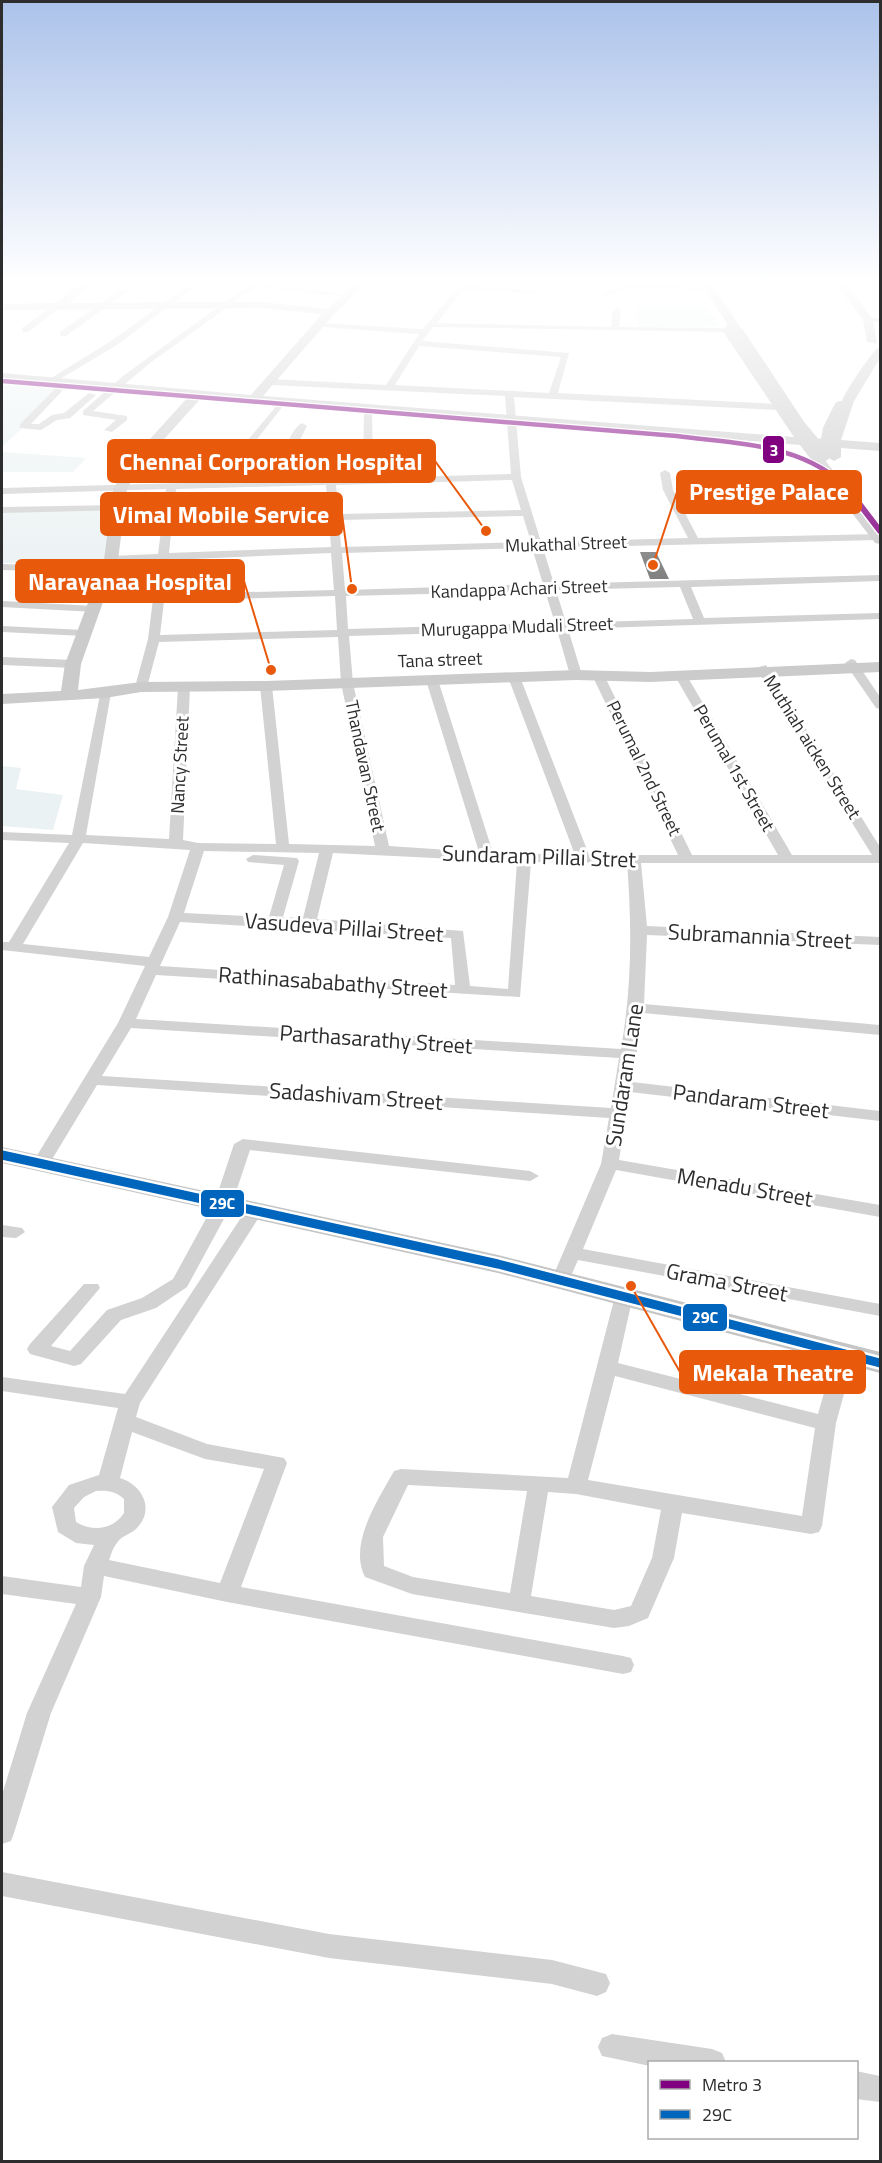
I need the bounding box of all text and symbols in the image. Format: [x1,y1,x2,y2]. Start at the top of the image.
line badge: 3 [762,435,785,464]
text: 3 [770,438,778,462]
callout: Chennai Corporation Hospital [108,440,435,482]
text: Chennai Corporation Hospital [119,443,423,479]
callout: Prestige Palace [677,471,861,513]
text: Prestige Palace [689,473,849,509]
callout: Vimal Mobile Service [101,493,342,535]
text: Vimal Mobile Service [113,496,329,532]
street label: Mukathal Street [505,528,628,559]
callout: Narayanaa Hospital [16,560,244,602]
text: Narayanaa Hospital [28,563,232,599]
street label: Kandappa Achari Street [430,572,609,605]
street label: Murugappa Mudali Street [420,610,614,643]
street label: Tana street [397,645,483,674]
street label: Muthiah aicken Street [757,669,868,825]
street label: Perumal 2nd Street [600,696,689,841]
street label: Thandavan Street [338,698,393,835]
street label: Perumal 1st Street [687,699,782,837]
street label: Nancy Street [163,715,196,814]
street label: Sundaram Pillai Stret [441,836,637,876]
street label: Vasudeva Pillai Street [243,903,445,951]
street label: Subramannia Street [667,914,853,958]
street label: Rathinasababathy Street [217,957,449,1007]
street label: Sundaram Lane [596,1001,652,1149]
street label: Parthasarathy Street [278,1015,474,1063]
street label: Sadashivam Street [268,1073,444,1119]
street label: Pandaram Street [671,1075,831,1127]
street label: Menadu Street [674,1158,816,1216]
line badge: 29C [200,1189,245,1218]
text: 29C [209,1191,236,1215]
street label: Grama Street [663,1254,791,1310]
line badge: 29C [682,1303,728,1332]
text: 29C [692,1305,719,1329]
callout: Mekala Theatre [680,1351,865,1393]
text: Mekala Theatre [692,1354,854,1390]
legend [648,2061,858,2139]
text: Metro 3 [702,2071,762,2098]
text: 29C [702,2101,732,2128]

